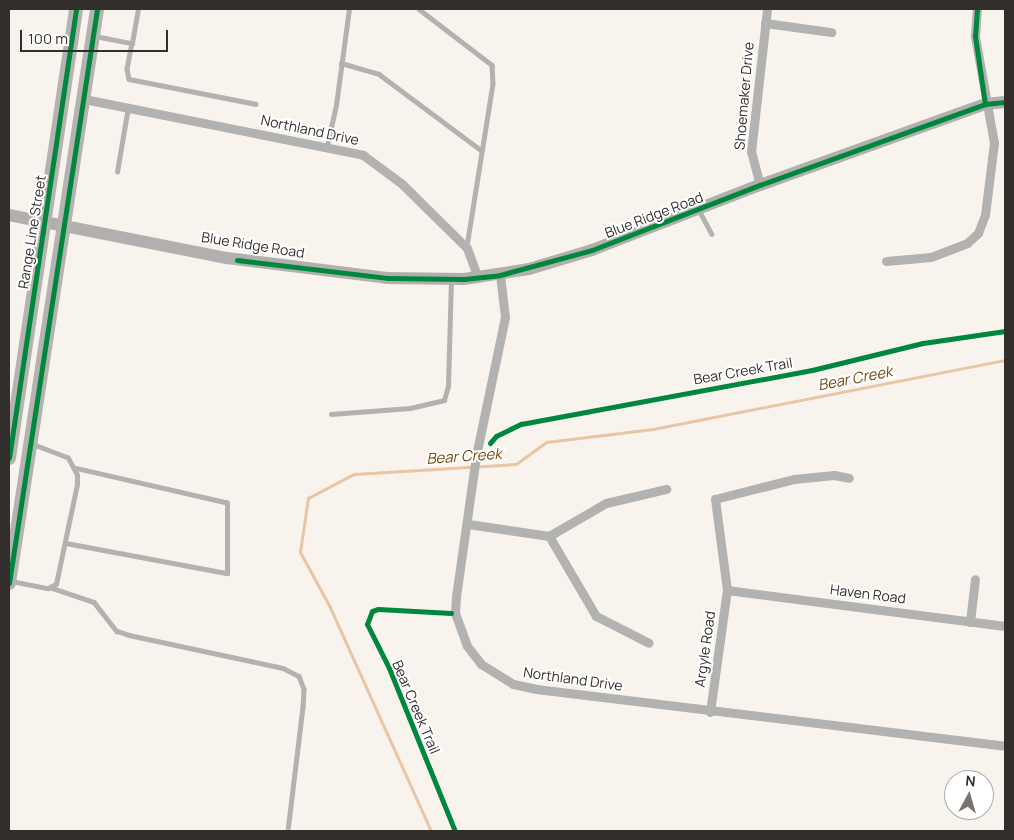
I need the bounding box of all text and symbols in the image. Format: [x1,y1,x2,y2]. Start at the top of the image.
scale bar [22,20,170,52]
text: 100 m [28,28,68,49]
street label: Shoemaker Drive [731,41,757,151]
street label: Northland Drive [259,111,361,149]
street label: Range Line Street [15,174,49,290]
street label: Blue Ridge Road [602,189,706,241]
street label: Blue Ridge Road [200,229,306,261]
street label: Bear Creek Trail [692,354,794,388]
water label: Bear Creek [816,362,894,394]
water label: Bear Creek [426,444,502,468]
street label: Haven Road [829,581,907,607]
street label: Argyle Road [691,610,719,688]
street label: Bear Creek Trail [389,658,443,756]
street label: Northland Drive [522,664,624,694]
north arrow [944,770,994,820]
text: N [965,771,977,791]

